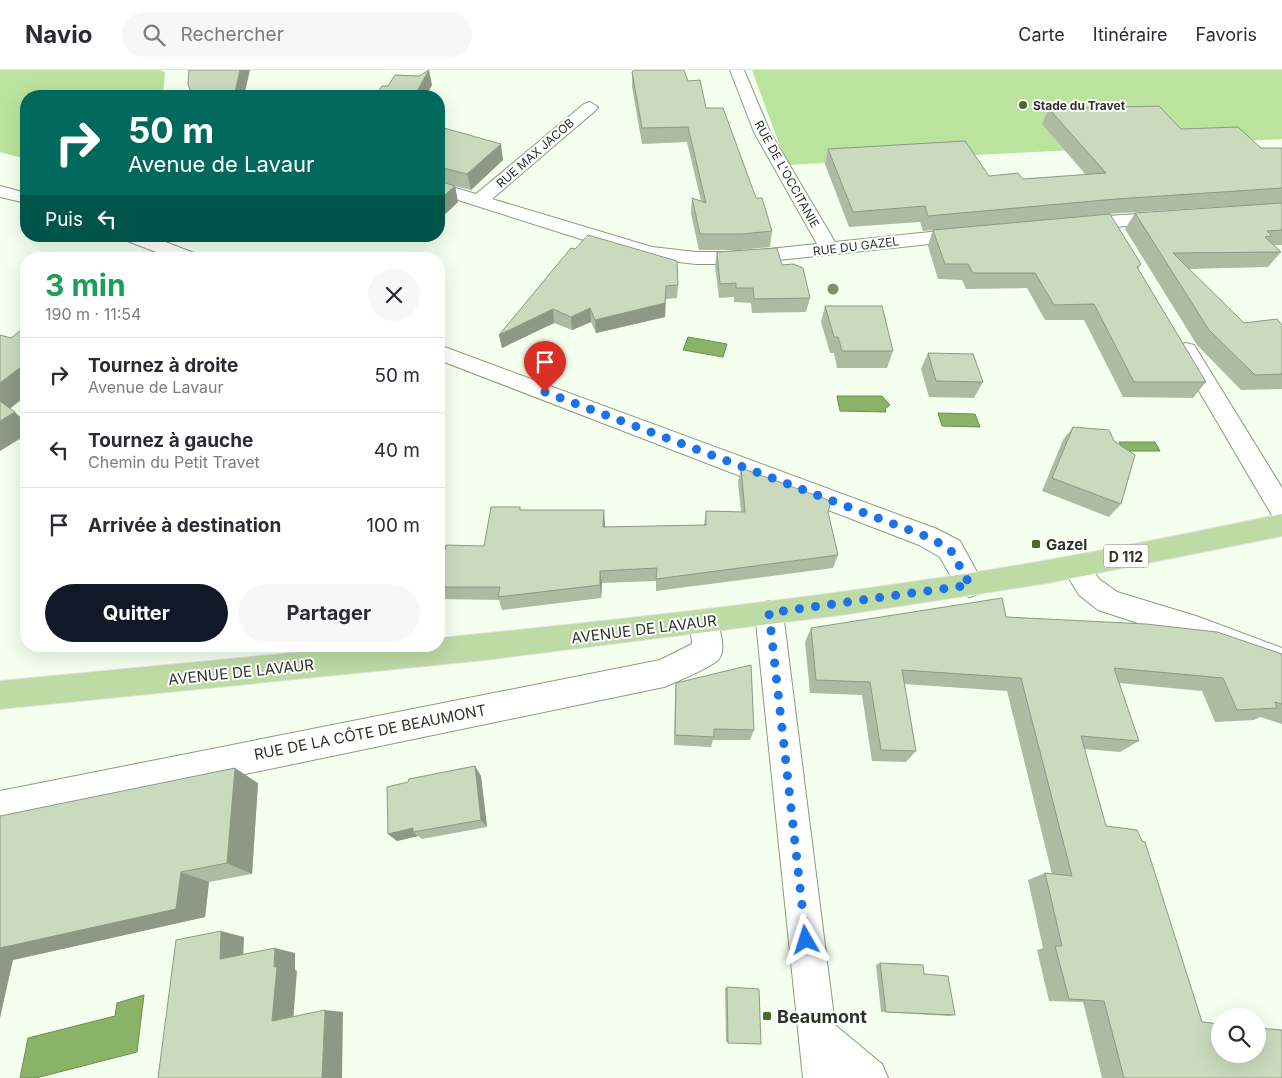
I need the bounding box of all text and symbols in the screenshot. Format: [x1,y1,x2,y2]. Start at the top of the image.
search box [122,12,472,57]
text: Navio [25,20,92,49]
icon: search [140,21,168,49]
text: Rechercher [180,23,284,46]
text: Carte [1018,24,1065,45]
text: Itinéraire [1093,24,1167,45]
text: Favoris [1195,24,1257,45]
place label: Stade du Travet [1033,98,1126,113]
marker: Stade du Travet [1017,99,1029,111]
text: 50 m [128,109,214,151]
icon: right [45,110,110,175]
street label: RUE MAX JACOB [493,115,577,191]
street label: RUE DE L'OCCITANIE [751,118,823,230]
text: Avenue de Lavaur [128,151,314,177]
icon: left [93,205,121,233]
text: Puis [45,208,83,231]
street label: RUE DU GAZEL [812,233,900,259]
text: 3 min [45,267,126,303]
button: close [368,269,420,321]
text: 190 m · 11:54 [45,304,141,324]
pin [524,341,566,392]
icon: arrive [531,348,559,376]
text: Tournez à droite [88,354,238,377]
icon: right [45,361,73,389]
text: 50 m [374,364,420,387]
text: Avenue de Lavaur [88,377,224,397]
text: Tournez à gauche [88,429,253,452]
icon: left [45,436,73,464]
text: 40 m [374,439,420,462]
text: Chemin du Petit Travet [88,452,260,472]
icon: arrive [45,511,73,539]
text: Arrivée à destination [88,514,281,537]
text: 100 m [366,514,420,537]
place label: Gazel [1046,535,1087,554]
marker: Gazel [1030,538,1042,550]
road number: D 112 [1104,544,1148,568]
button: Quitter [45,584,228,642]
button: Partager [238,584,420,642]
street label: AVENUE DE LAVAUR [570,611,718,647]
street label: AVENUE DE LAVAUR [167,655,315,689]
street label: RUE DE LA CÔTE DE BEAUMONT [252,700,488,764]
position arrow [779,913,831,965]
place label: Beaumont [777,1006,867,1027]
map controls [1211,1008,1266,1063]
button: search [1211,1008,1266,1063]
marker: Beaumont [761,1010,773,1022]

